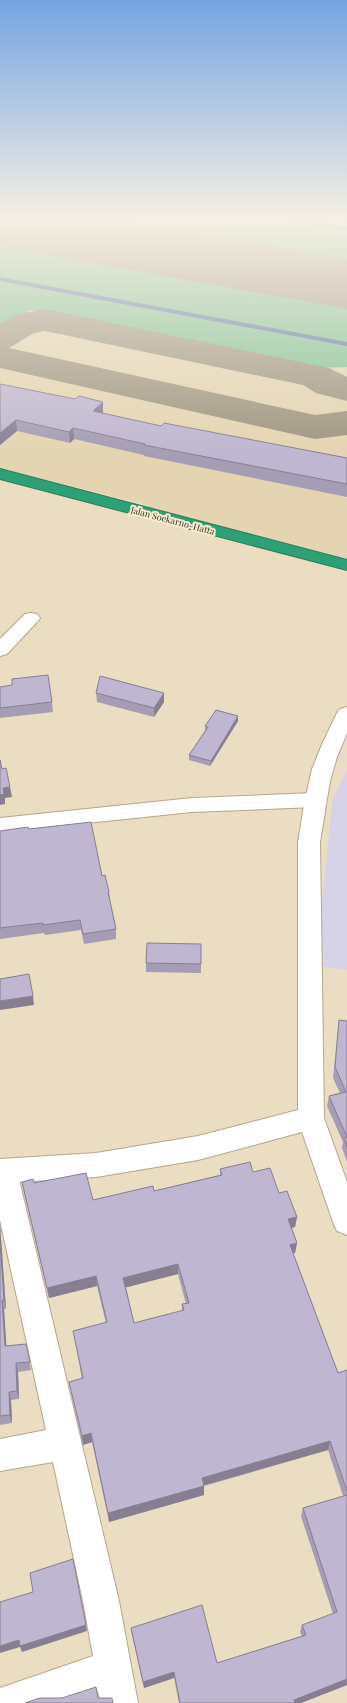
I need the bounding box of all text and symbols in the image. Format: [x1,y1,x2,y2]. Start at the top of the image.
street label: Jalan Soekarno-Hatta [129,503,217,537]

